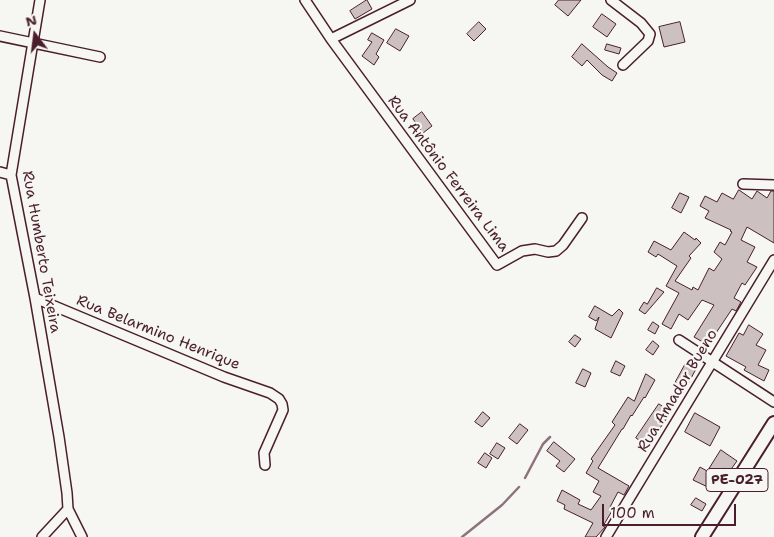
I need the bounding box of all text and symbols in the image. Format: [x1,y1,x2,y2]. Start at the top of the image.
north arrow [10,10,60,60]
text: N [23,10,39,31]
street label: Rua Antônio Ferreira Lima [383,92,513,256]
street label: Rua Humberto Teixeira [18,169,64,335]
street label: Rua Belarmino Henrique [74,292,242,374]
street label: Rua Amador Bueno [634,326,722,456]
road number: PE-027 [706,468,768,492]
scale bar [604,494,738,526]
text: 100 m [610,503,655,523]

